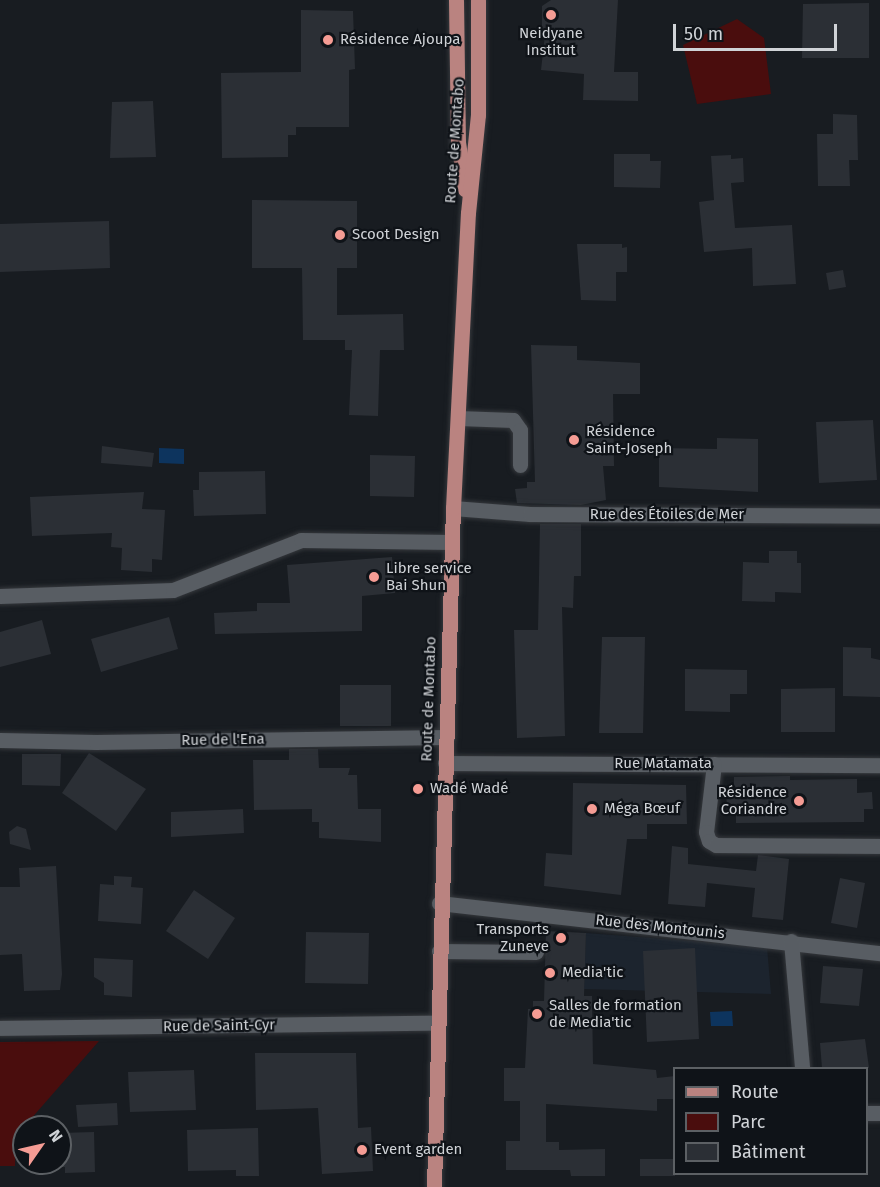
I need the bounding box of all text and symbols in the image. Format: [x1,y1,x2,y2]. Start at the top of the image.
marker: Neidyane Institut [544,8,558,22]
scale bar [676,12,840,50]
text: 50 m [684,23,723,45]
place label: Neidyane Institut [519,24,583,59]
place label: Résidence Ajoupa [340,31,460,49]
marker: Résidence Ajoupa [321,33,335,47]
street label: Route de Montabo [442,78,468,204]
place label: Scoot Design [352,226,440,244]
marker: Scoot Design [333,228,347,242]
place label: Résidence Saint-Joseph [586,422,672,457]
marker: Résidence Saint-Joseph [567,433,581,447]
street label: Rue des Étoiles de Mer [590,506,744,524]
place label: Libre service Bai Shun [386,559,472,594]
marker: Libre service Bai Shun [367,570,381,584]
street label: Route de Montabo [418,636,440,762]
street label: Rue de l'Ena [181,730,265,750]
street label: Rue Matamata [614,755,712,773]
place label: Wadé Wadé [430,780,508,798]
marker: Wadé Wadé [411,782,425,796]
place label: Résidence Coriandre [718,783,787,818]
marker: Résidence Coriandre [792,794,806,808]
place label: Méga Bœuf [604,800,680,818]
marker: Méga Bœuf [585,802,599,816]
street label: Rue des Montounis [594,911,726,943]
place label: Transports Zuneve [477,920,549,955]
marker: Transports Zuneve [554,931,568,945]
place label: Media'tic [562,964,623,982]
marker: Media'tic [543,966,557,980]
place label: Salles de formation de Media'tic [549,996,682,1031]
marker: Salles de formation de Media'tic [530,1007,544,1021]
street label: Rue de Saint-Cyr [163,1016,275,1036]
legend [673,1067,868,1175]
text: Route [731,1081,779,1103]
text: Parc [731,1111,765,1133]
north arrow [12,1115,72,1175]
text: N [45,1126,67,1145]
place label: Event garden [374,1141,462,1159]
text: Bâtiment [731,1141,806,1163]
marker: Event garden [355,1143,369,1157]

